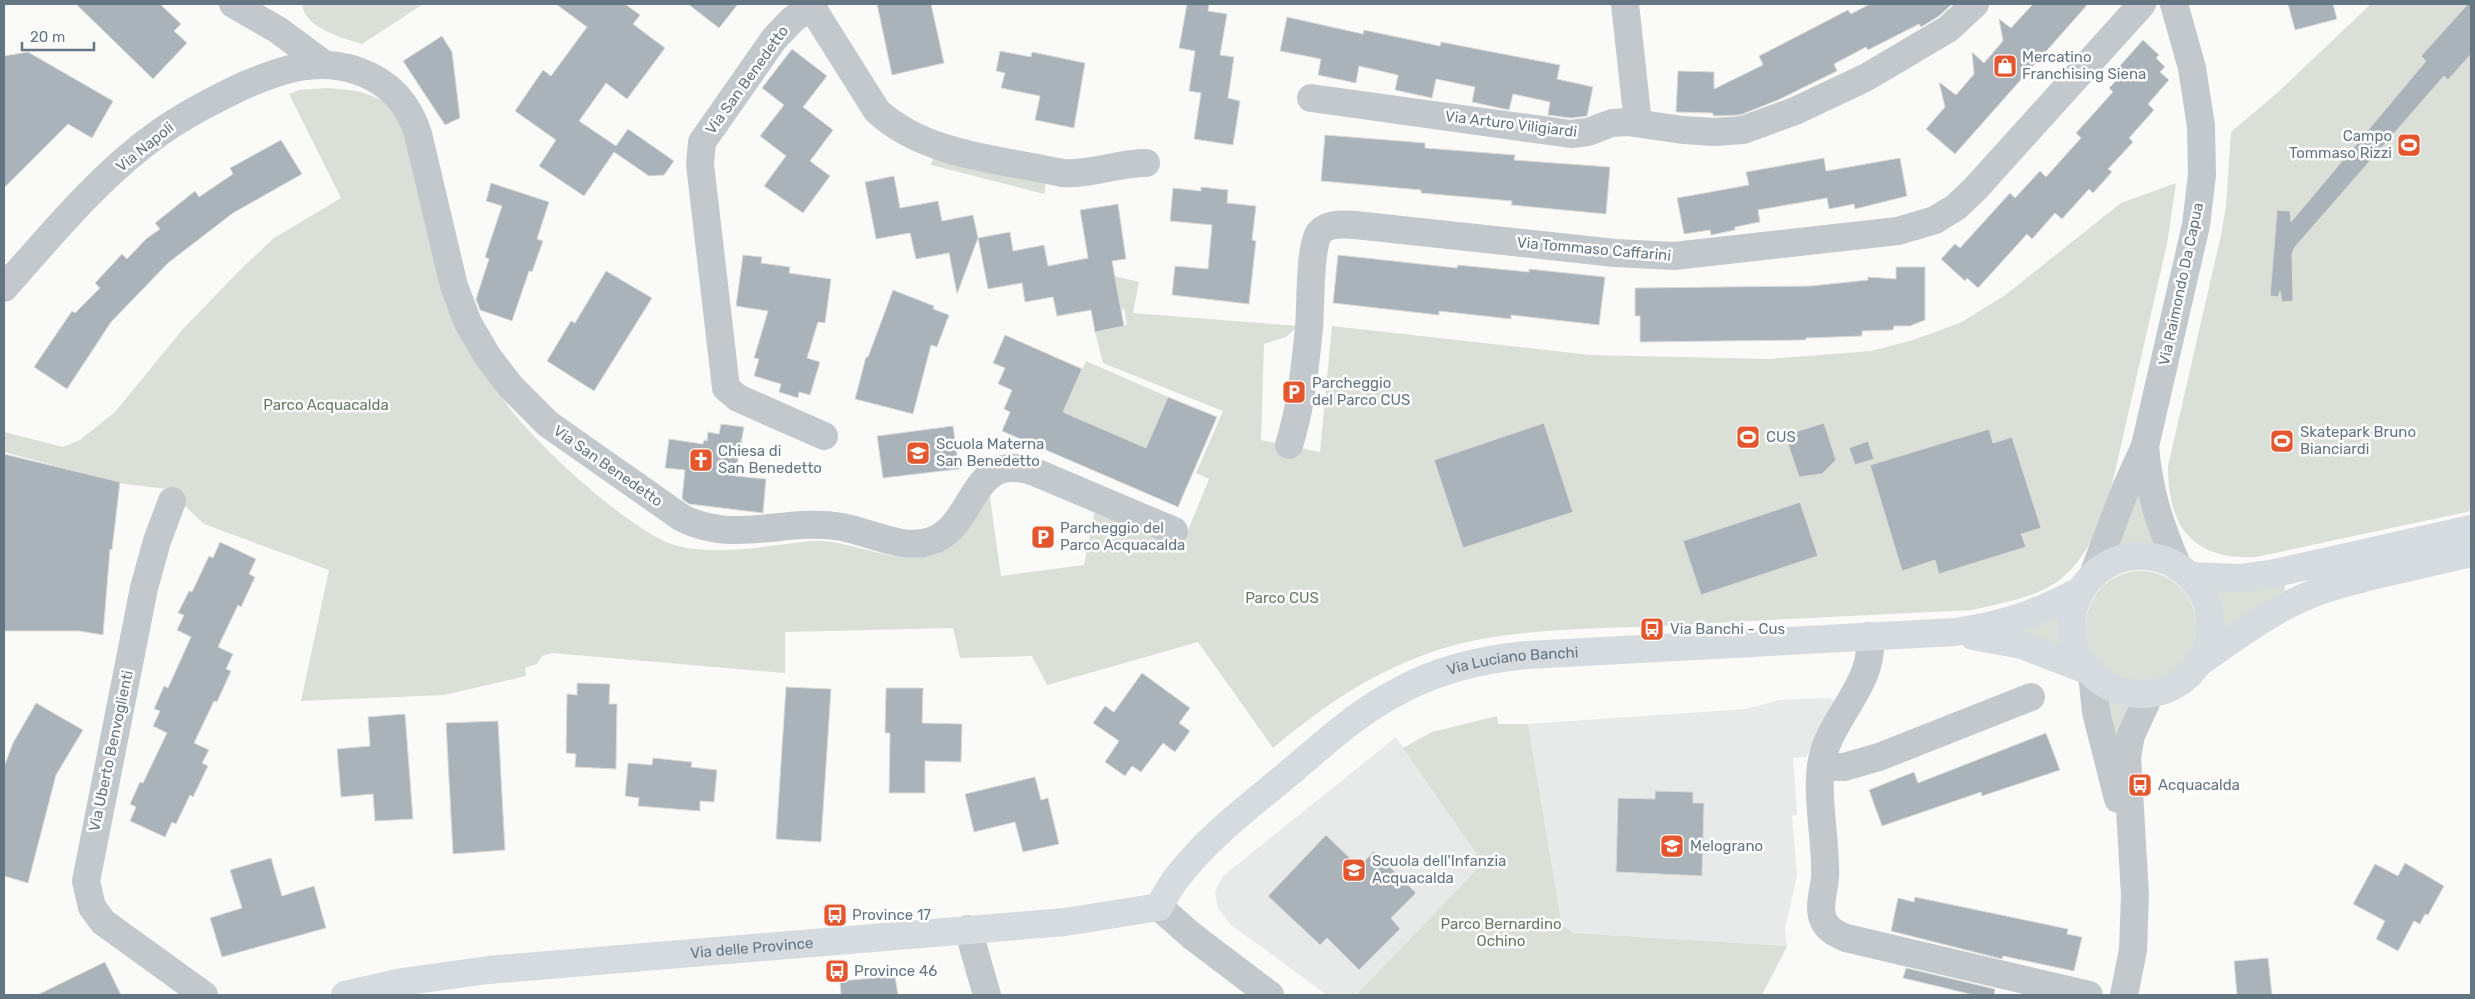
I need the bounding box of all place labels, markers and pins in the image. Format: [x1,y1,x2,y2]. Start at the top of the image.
place label: Mercatino Franchising Siena [2022,48,2146,83]
shop icon: Mercatino Franchising Siena [1992,53,2018,79]
place label: Campo Tommaso Rizzi [2289,127,2392,162]
sports icon: Campo Tommaso Rizzi [2396,132,2422,158]
place label: Parcheggio del Parco CUS [1312,374,1410,409]
parking icon: Parcheggio del Parco CUS [1281,379,1307,405]
place label: Skatepark Bruno Bianciardi [2300,423,2416,458]
sports icon: CUS [1735,424,1761,450]
place label: CUS [1766,428,1796,446]
sports icon: Skatepark Bruno Bianciardi [2269,428,2295,454]
place label: Scuola Materna San Benedetto [936,435,1044,470]
school or university icon: Scuola Materna San Benedetto [905,440,931,466]
place label: Chiesa di San Benedetto [718,442,822,477]
church icon: Chiesa di San Benedetto [688,447,714,473]
place label: Parcheggio del Parco Acquacalda [1060,519,1185,554]
parking icon: Parcheggio del Parco Acquacalda [1030,524,1056,550]
bus stop icon: Via Banchi - Cus [1639,616,1665,642]
place label: Via Banchi - Cus [1670,620,1785,638]
bus stop icon: Acquacalda [2127,772,2153,798]
place label: Acquacalda [2158,776,2240,794]
school or university icon: Melograno [1659,833,1685,859]
place label: Melograno [1690,837,1763,855]
place label: Scuola dell'Infanzia Acquacalda [1372,852,1506,887]
school or university icon: Scuola dell'Infanzia Acquacalda [1341,857,1367,883]
bus stop icon: Province 17 [822,902,848,928]
place label: Province 17 [852,906,931,924]
bus stop icon: Province 46 [824,958,850,984]
place label: Province 46 [854,962,937,980]

